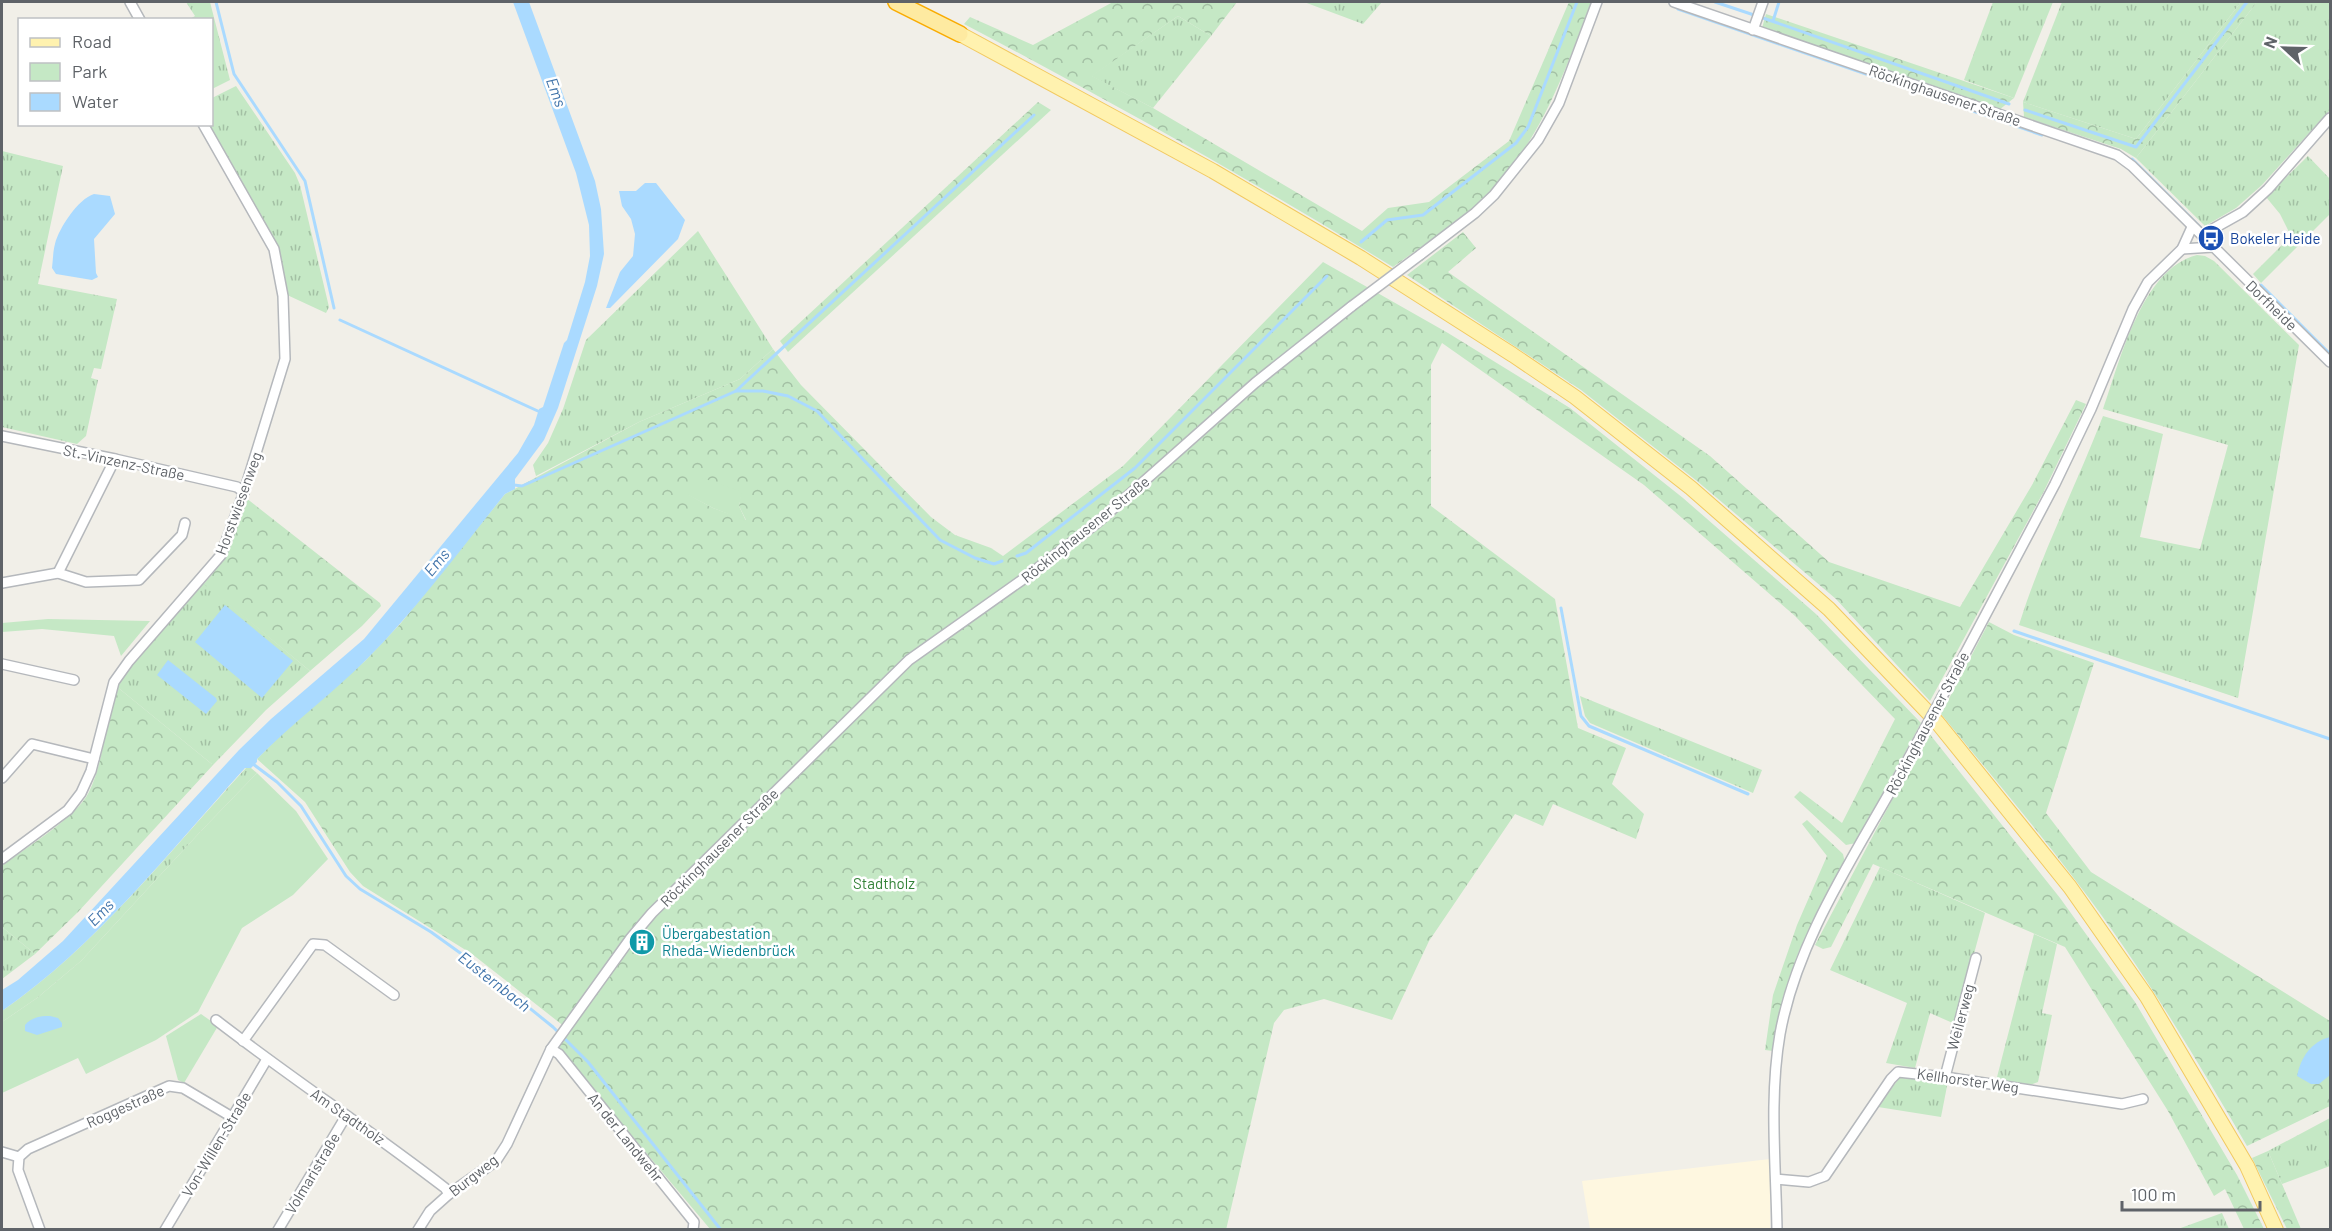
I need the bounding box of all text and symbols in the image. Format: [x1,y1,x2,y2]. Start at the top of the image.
legend [18,18,213,126]
north arrow [2254,18,2314,78]
text: Road [72,30,112,52]
text: N [2259,34,2280,51]
text: Park [72,60,107,82]
street label: Röckinghausener Straße [1867,61,2023,129]
water label: Ems [543,75,571,110]
text: Water [72,90,119,112]
bus stop icon: Bokeler Heide [2196,223,2226,253]
place label: Bokeler Heide [2230,229,2321,247]
street label: Dorfheide [2243,276,2301,334]
street label: St.-Vinzenz-Straße [62,440,186,484]
street label: Horstwiesenweg [211,449,265,557]
street label: Röckinghausener Straße [1017,472,1153,586]
water label: Ems [419,544,453,579]
street label: Röckinghausener Straße [1882,648,1972,798]
street label: Röckinghausener Straße [656,784,782,910]
park label: Stadtholz [853,874,915,892]
water label: Ems [83,894,118,929]
place label: Übergabestation Rheda-Wiedenbrück [662,924,796,959]
building icon: Übergabestation Rheda-Wiedenbrück [627,927,657,957]
water label: Eusternbach [455,947,535,1015]
street label: Weilerweg [1942,982,1978,1052]
street label: Kellhorster Weg [1916,1064,2020,1096]
street label: Roggestraße [83,1081,167,1131]
street label: Am Stadtholz [307,1084,389,1148]
street label: Von-Willen-Straße [177,1088,255,1200]
street label: An der Landwehr [585,1089,668,1186]
street label: Volmaristraße [281,1129,343,1217]
street label: Burgweg [445,1150,501,1200]
scale bar [2122,1174,2260,1212]
text: 100 m [2131,1183,2176,1205]

